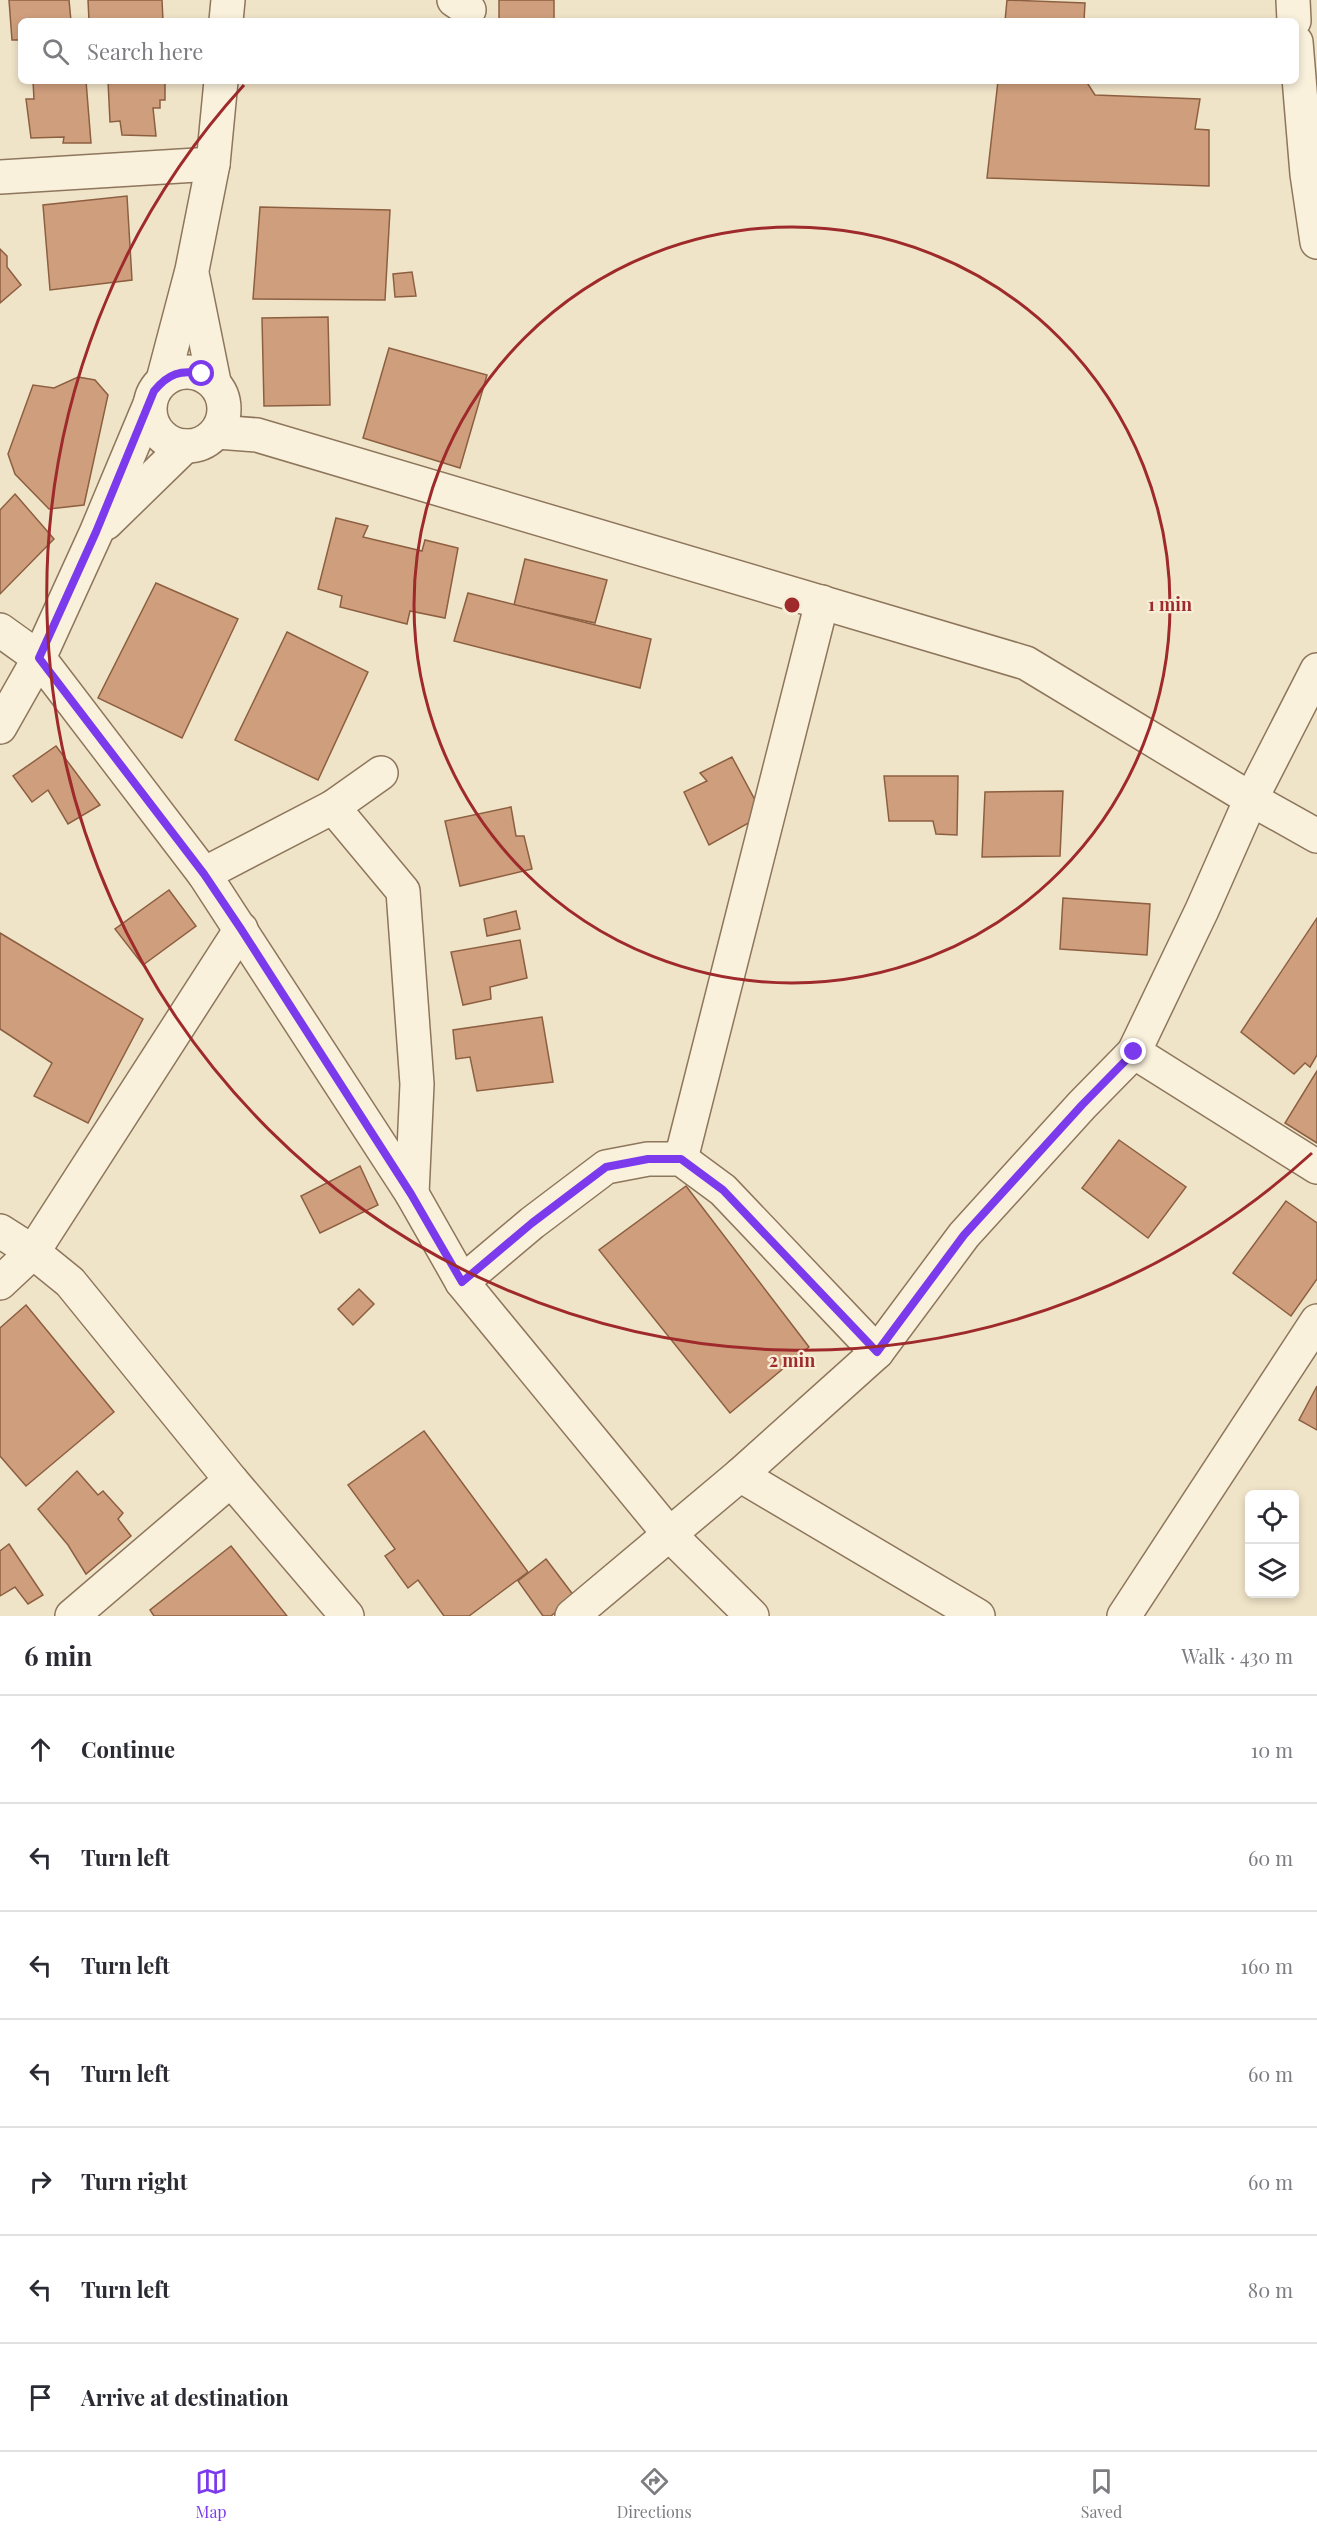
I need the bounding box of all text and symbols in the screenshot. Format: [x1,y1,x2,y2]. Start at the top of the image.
search box [18,18,1299,84]
icon: search [39,35,72,68]
text: Search here [87,36,203,66]
route start [188,360,214,386]
text: 1 min [1148,592,1192,616]
centre of rings [782,595,802,615]
route end [1120,1038,1146,1064]
text: 2 min [769,1348,815,1372]
map controls [1245,1490,1299,1598]
button: locate [1245,1490,1299,1544]
button: layers [1245,1544,1299,1598]
text: 6 min [24,1638,92,1673]
text: Walk · 430 m [1181,1642,1293,1669]
icon: ahead [24,1733,57,1766]
text: Continue [81,1734,175,1764]
text: 10 m [1251,1736,1293,1763]
icon: left [24,1841,57,1874]
text: Turn left [81,1842,170,1872]
text: 60 m [1248,1844,1293,1871]
icon: left [24,1949,57,1982]
text: Turn left [81,1950,170,1980]
text: 160 m [1241,1952,1293,1979]
icon: left [24,2057,57,2090]
text: Turn left [81,2058,170,2088]
text: 60 m [1248,2060,1293,2087]
icon: right [24,2165,57,2198]
text: Turn right [81,2166,187,2196]
text: 60 m [1248,2168,1293,2195]
icon: left [24,2273,57,2306]
text: Turn left [81,2274,170,2304]
text: 80 m [1248,2276,1293,2303]
icon: arrive [24,2381,57,2414]
text: Arrive at destination [81,2382,289,2412]
tab: Map [195,2465,228,2522]
tab: Directions [617,2465,692,2522]
tab: Saved [1081,2465,1122,2522]

